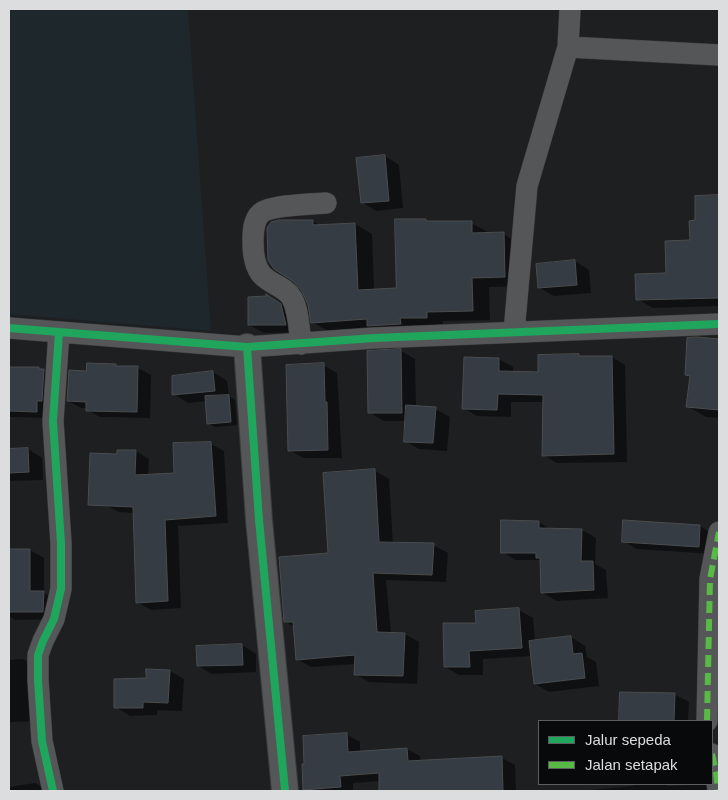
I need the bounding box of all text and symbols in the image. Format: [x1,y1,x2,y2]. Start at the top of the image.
legend [538,720,713,785]
text: Jalur sepeda [585,731,671,748]
text: Jalan setapak [585,756,678,773]

